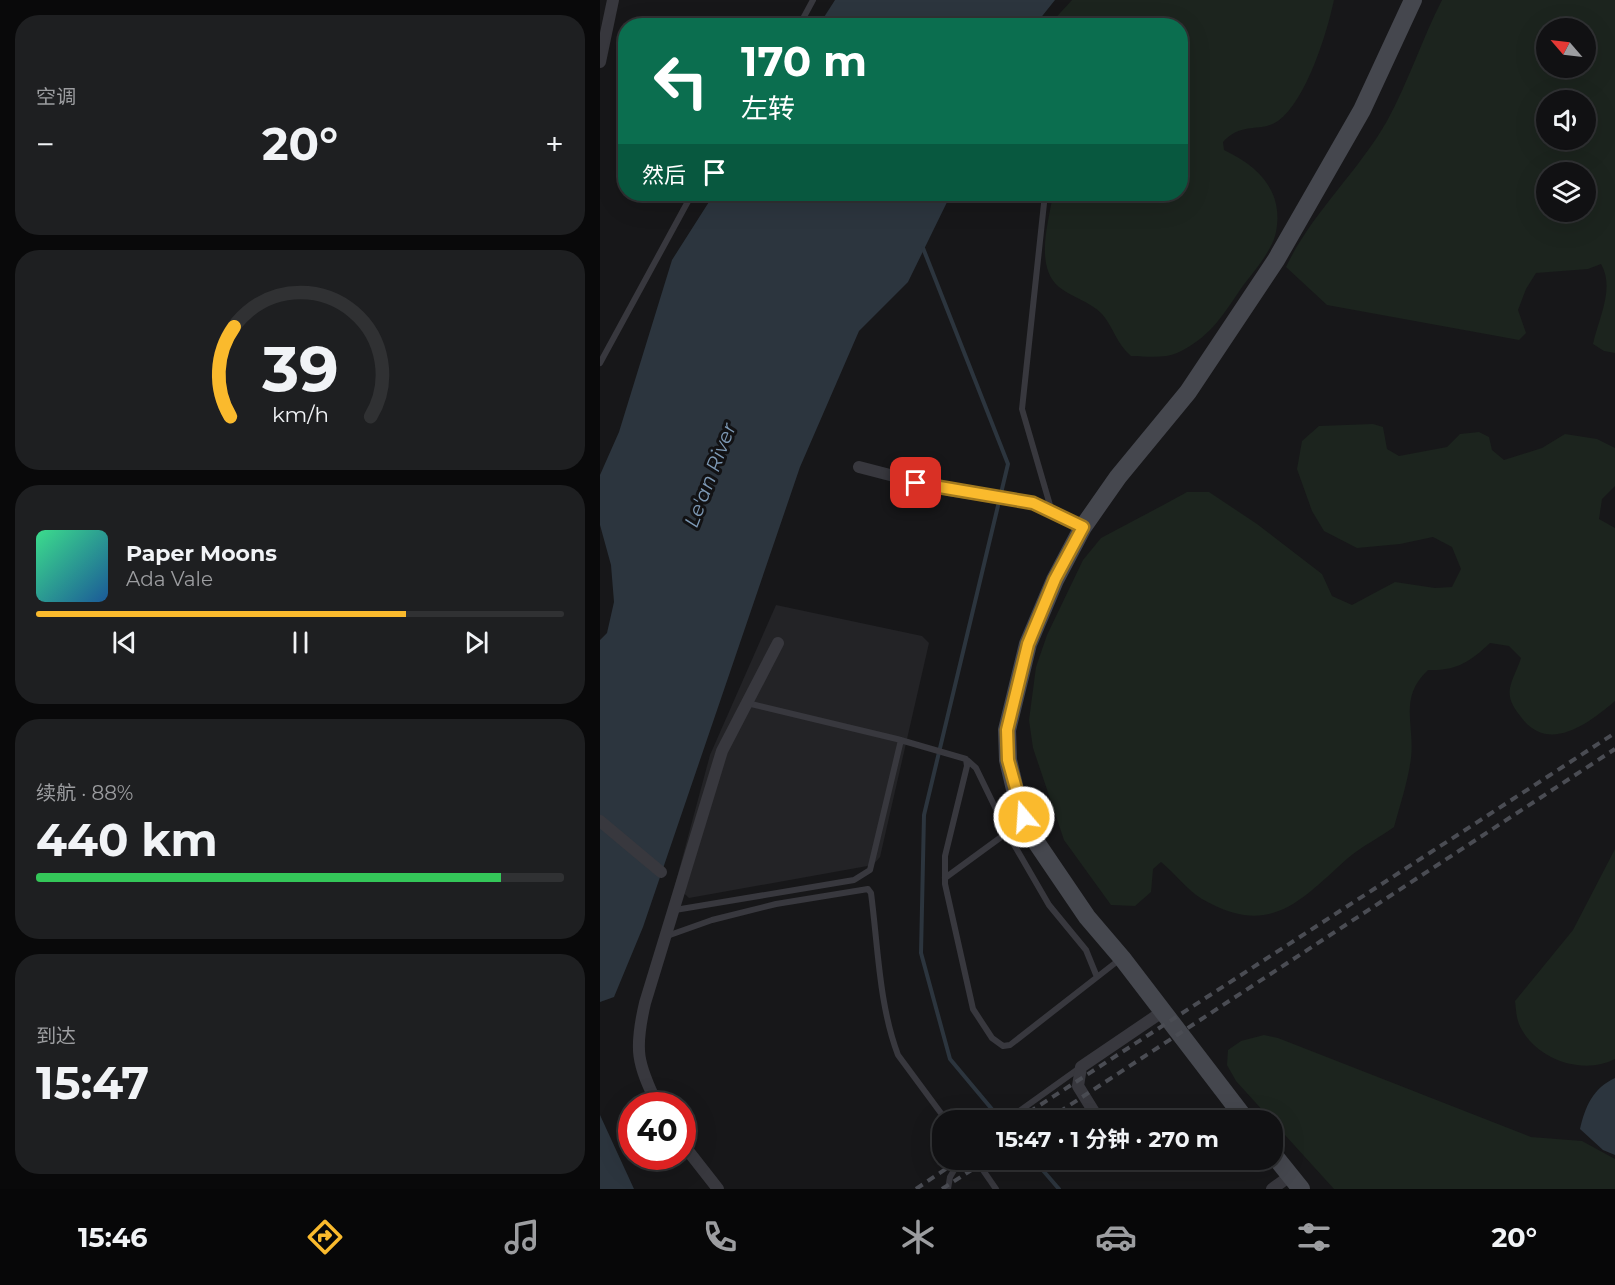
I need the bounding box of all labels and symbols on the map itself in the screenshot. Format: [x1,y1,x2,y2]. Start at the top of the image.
north arrow [1536,18,1596,78]
water label: Le'an River [679,418,741,531]
pin [890,457,941,508]
position arrow [992,785,1056,849]
speed limit sign: 40 [618,1092,696,1170]

